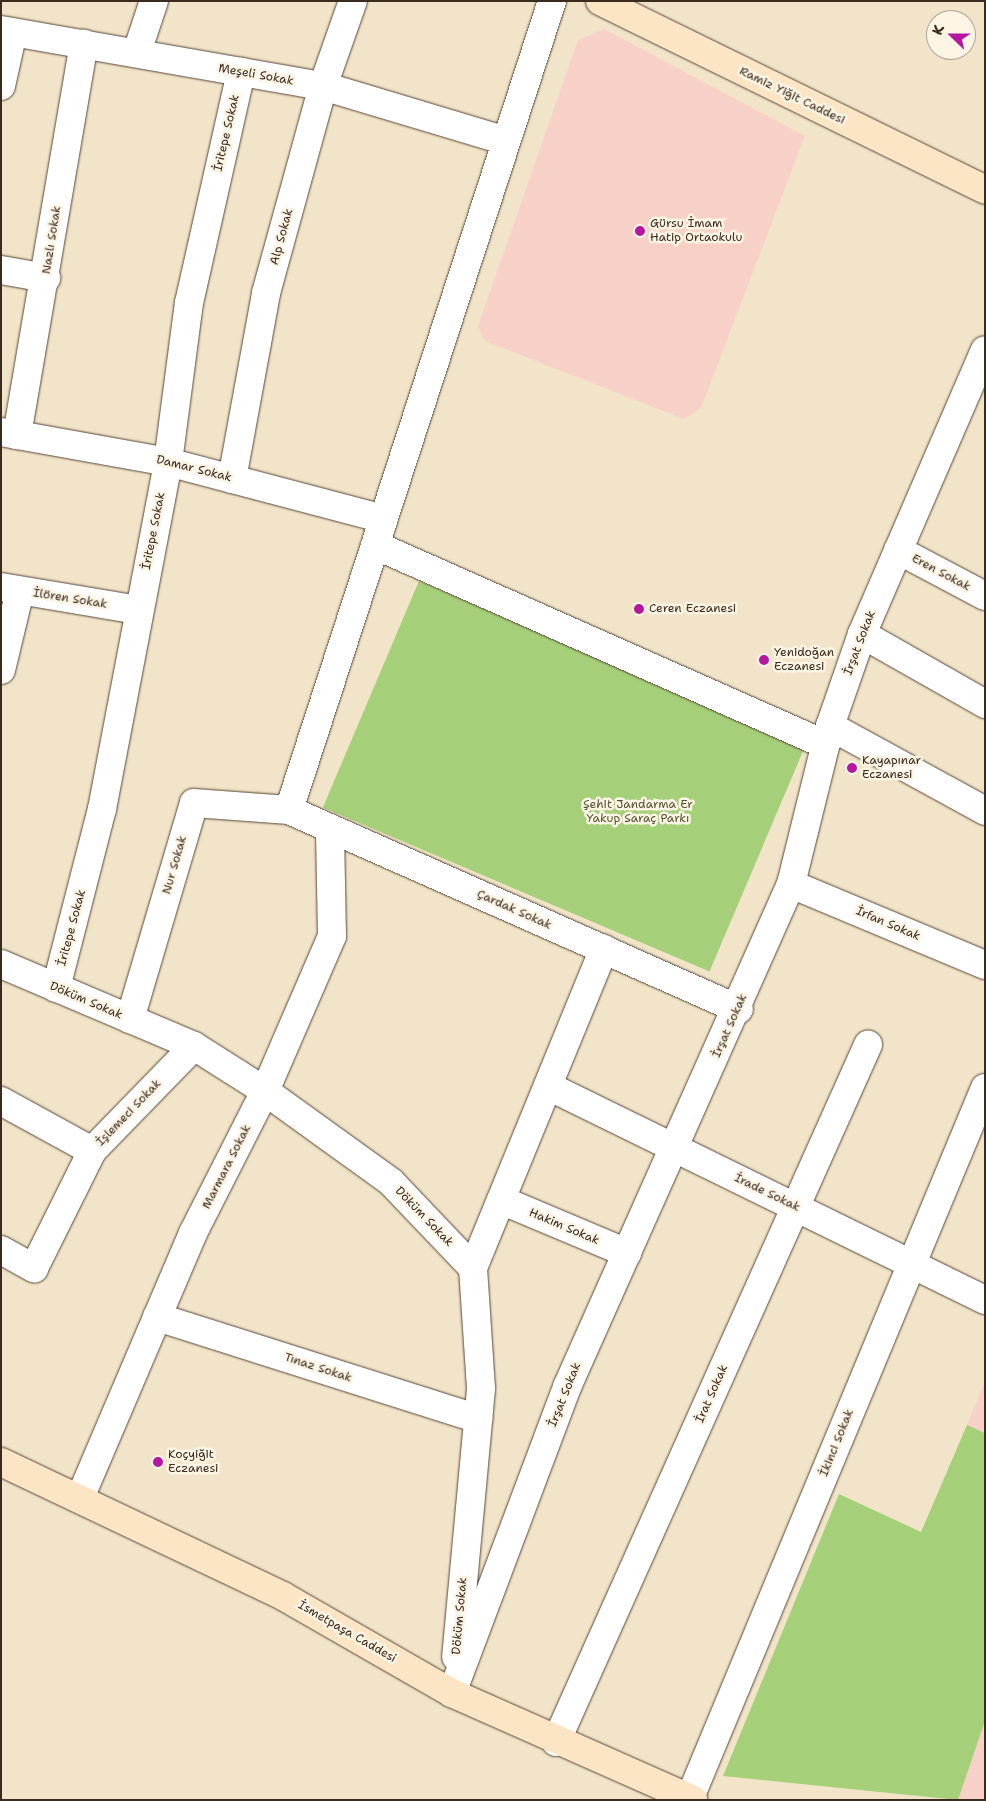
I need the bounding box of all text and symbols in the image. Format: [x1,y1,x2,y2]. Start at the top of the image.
north arrow [926,10,976,60]
text: K [928,22,948,38]
street label: Meşeli Sokak [217,61,295,89]
street label: Ramiz Yiğit Caddesi [737,64,847,128]
street label: İritepe Sokak [211,93,243,173]
street label: Nazlı Sokak [39,205,65,275]
street label: Alp Sokak [268,207,296,267]
place label: Gürsu İmam Hatip Ortaokulu [650,217,742,245]
marker: Gürsu İmam Hatip Ortaokulu [634,225,646,237]
street label: Damar Sokak [155,453,233,485]
street label: İritepe Sokak [139,491,169,571]
street label: Eren Sokak [909,551,973,595]
street label: İlören Sokak [32,586,108,612]
place label: Ceren Eczanesi [649,602,736,616]
marker: Ceren Eczanesi [633,603,645,615]
street label: İrşat Sokak [841,609,879,677]
place label: Yenidoğan Eczanesi [774,646,834,674]
marker: Yenidoğan Eczanesi [758,654,770,666]
place label: Kayapınar Eczanesi [862,754,921,782]
marker: Kayapınar Eczanesi [846,762,858,774]
park label: Şehit Jandarma Er Yakup Saraç Parkı [583,798,693,826]
street label: Nur Sokak [160,834,190,896]
street label: Çardak Sokak [474,887,554,933]
street label: İritepe Sokak [55,888,89,968]
street label: İrfan Sokak [854,904,922,944]
street label: Döküm Sokak [47,979,125,1023]
street label: İrşat Sokak [710,992,750,1060]
street label: İşlemeci Sokak [94,1077,164,1149]
street label: Marmara Sokak [200,1122,254,1212]
street label: İrade Sokak [732,1171,802,1215]
street label: Döküm Sokak [392,1184,456,1250]
street label: Hakim Sokak [527,1206,601,1248]
street label: Tınaz Sokak [282,1350,354,1386]
street label: İrşat Sokak [546,1361,584,1429]
street label: İrat Sokak [693,1363,731,1425]
street label: İkinci Sokak [817,1407,857,1479]
place label: Koçyiğit Eczanesi [168,1448,218,1476]
marker: Koçyiğit Eczanesi [152,1456,164,1468]
street label: Döküm Sokak [449,1577,471,1655]
street label: İsmetpaşa Caddesi [295,1598,399,1666]

